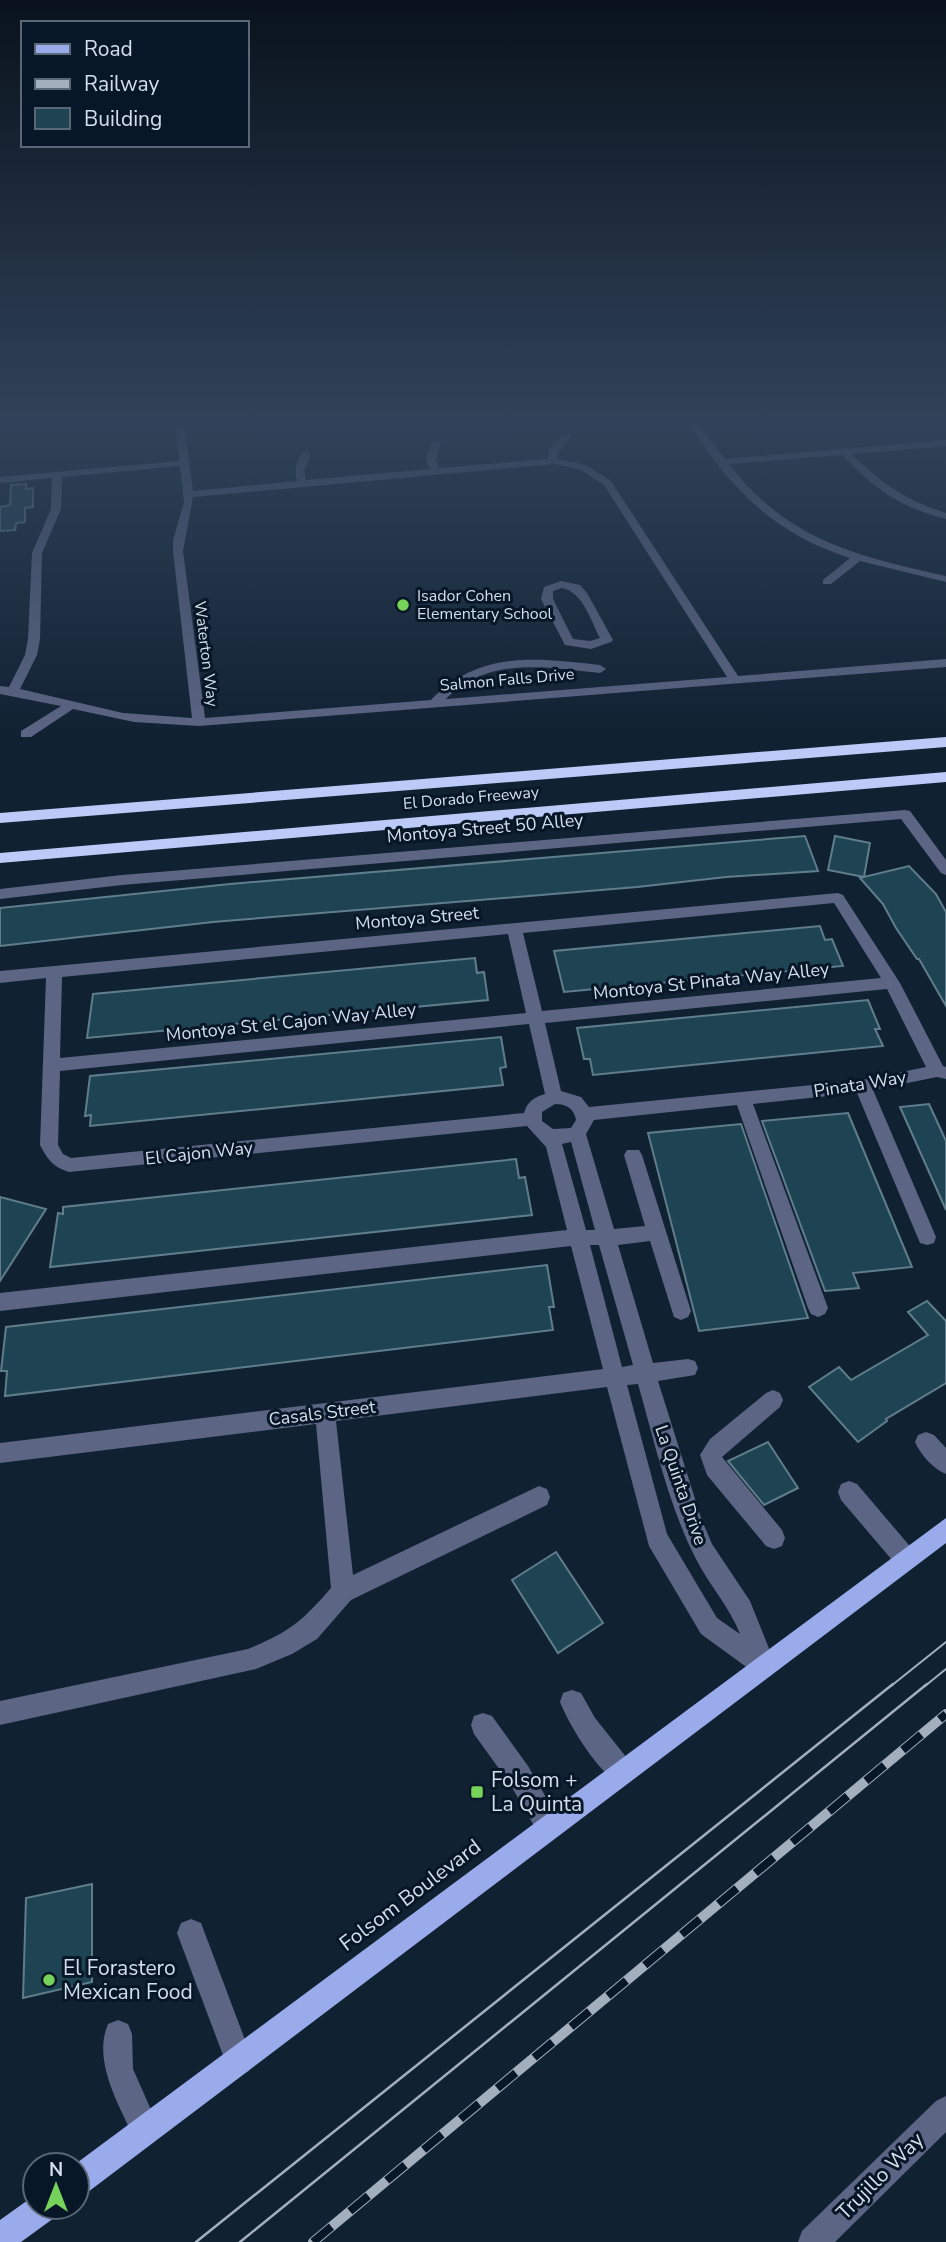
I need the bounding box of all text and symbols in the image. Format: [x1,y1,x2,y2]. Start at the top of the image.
legend [21,21,248,147]
text: Road [84,35,133,63]
text: Railway [84,70,159,98]
text: Building [84,105,162,133]
place label: Isador Cohen Elementary School [417,585,553,625]
marker: Isador Cohen Elementary School [395,597,411,613]
street label: Waterton Way [189,600,223,709]
street label: Salmon Falls Drive [439,663,575,697]
street label: El Dorado Freeway [402,781,541,815]
street label: Montoya Street 50 Alley [386,807,585,849]
street label: Montoya Street [354,901,481,935]
street label: Montoya St Pinata Way Alley [592,957,831,1005]
street label: Montoya St el Cajon Way Alley [165,997,418,1047]
street label: Pinata Way [812,1065,909,1103]
street label: El Cajon Way [144,1135,255,1171]
street label: Casals Street [267,1394,377,1431]
street label: La Quinta Drive [649,1422,713,1548]
place label: Folsom + La Quinta [491,1766,582,1818]
marker: Folsom + La Quinta [469,1784,485,1800]
street label: Folsom Boulevard [334,1833,486,1957]
place label: El Forastero Mexican Food [63,1954,193,2006]
marker: El Forastero Mexican Food [41,1972,57,1988]
street label: Trujillo Way [830,2126,930,2226]
north arrow [21,2151,91,2221]
text: N [49,2157,63,2183]

